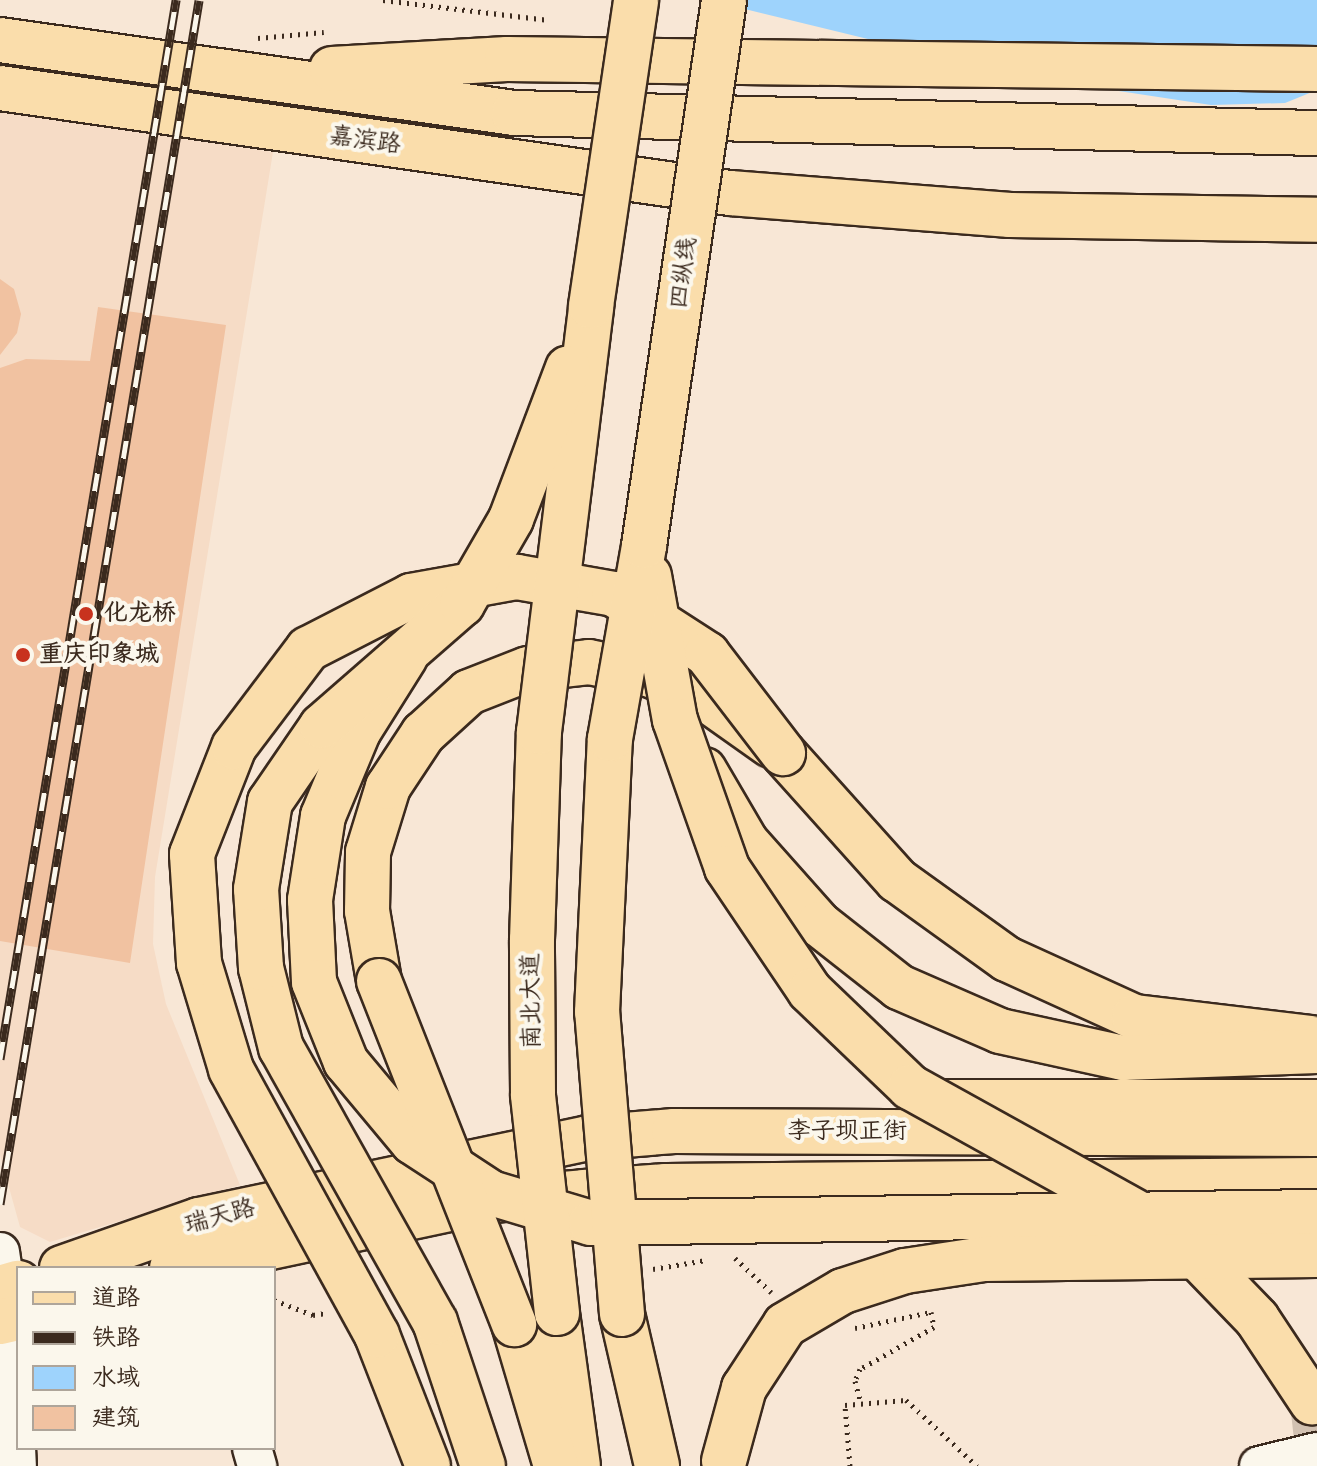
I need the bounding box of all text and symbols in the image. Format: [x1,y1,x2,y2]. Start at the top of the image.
street label: 嘉滨路 [327,122,403,160]
street label: 四纵线 [665,235,703,311]
place label: 化龙桥 [104,600,176,628]
marker: 化龙桥 [75,603,97,625]
place label: 重庆印象城 [39,641,159,669]
marker: 重庆印象城 [14,646,32,664]
street label: 南北大道 [517,953,547,1049]
street label: 李子坝正街 [787,1118,907,1146]
street label: 瑞天路 [181,1194,259,1240]
legend [16,1266,276,1450]
text: 道路 [92,1279,140,1318]
text: 铁路 [92,1319,140,1358]
text: 水域 [92,1359,140,1398]
text: 建筑 [92,1399,140,1438]

